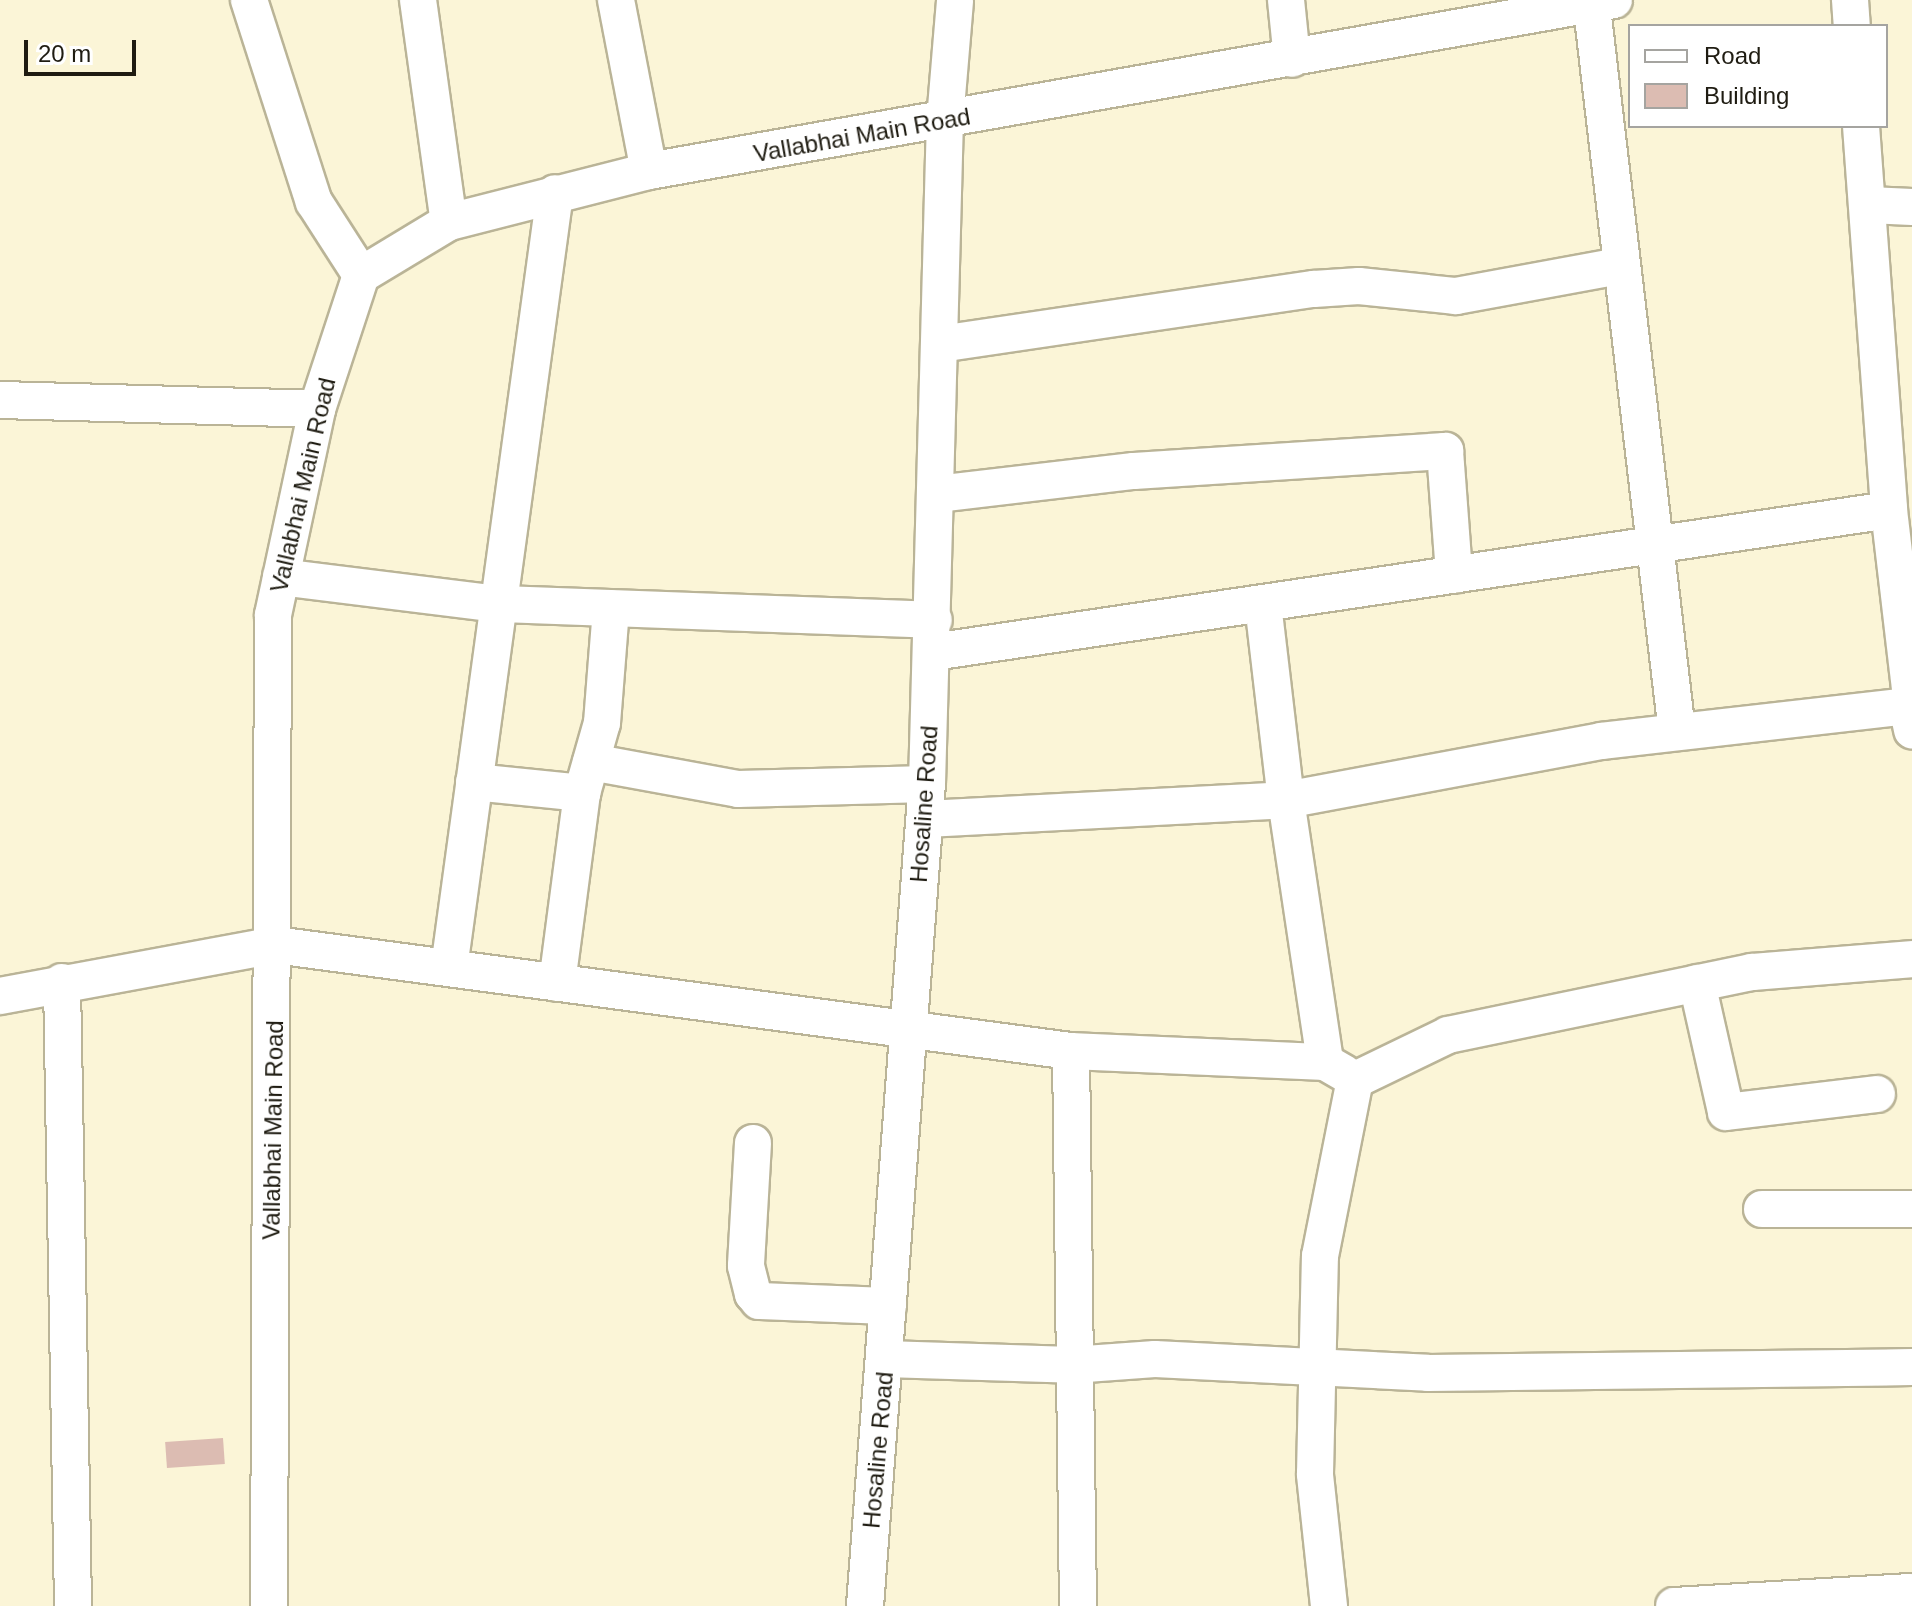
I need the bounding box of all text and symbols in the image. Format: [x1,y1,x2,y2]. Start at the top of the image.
scale bar [28,24,140,74]
legend [1628,24,1888,128]
text: 20 m [38,40,91,67]
text: Road [1704,42,1761,69]
text: Building [1704,82,1789,109]
street label: Vallabhai Main Road [751,102,973,168]
street label: Vallabhai Main Road [264,375,342,595]
street label: Hosaline Road [904,724,944,884]
street label: Vallabhai Main Road [257,1020,289,1240]
street label: Hosaline Road [857,1370,899,1530]

